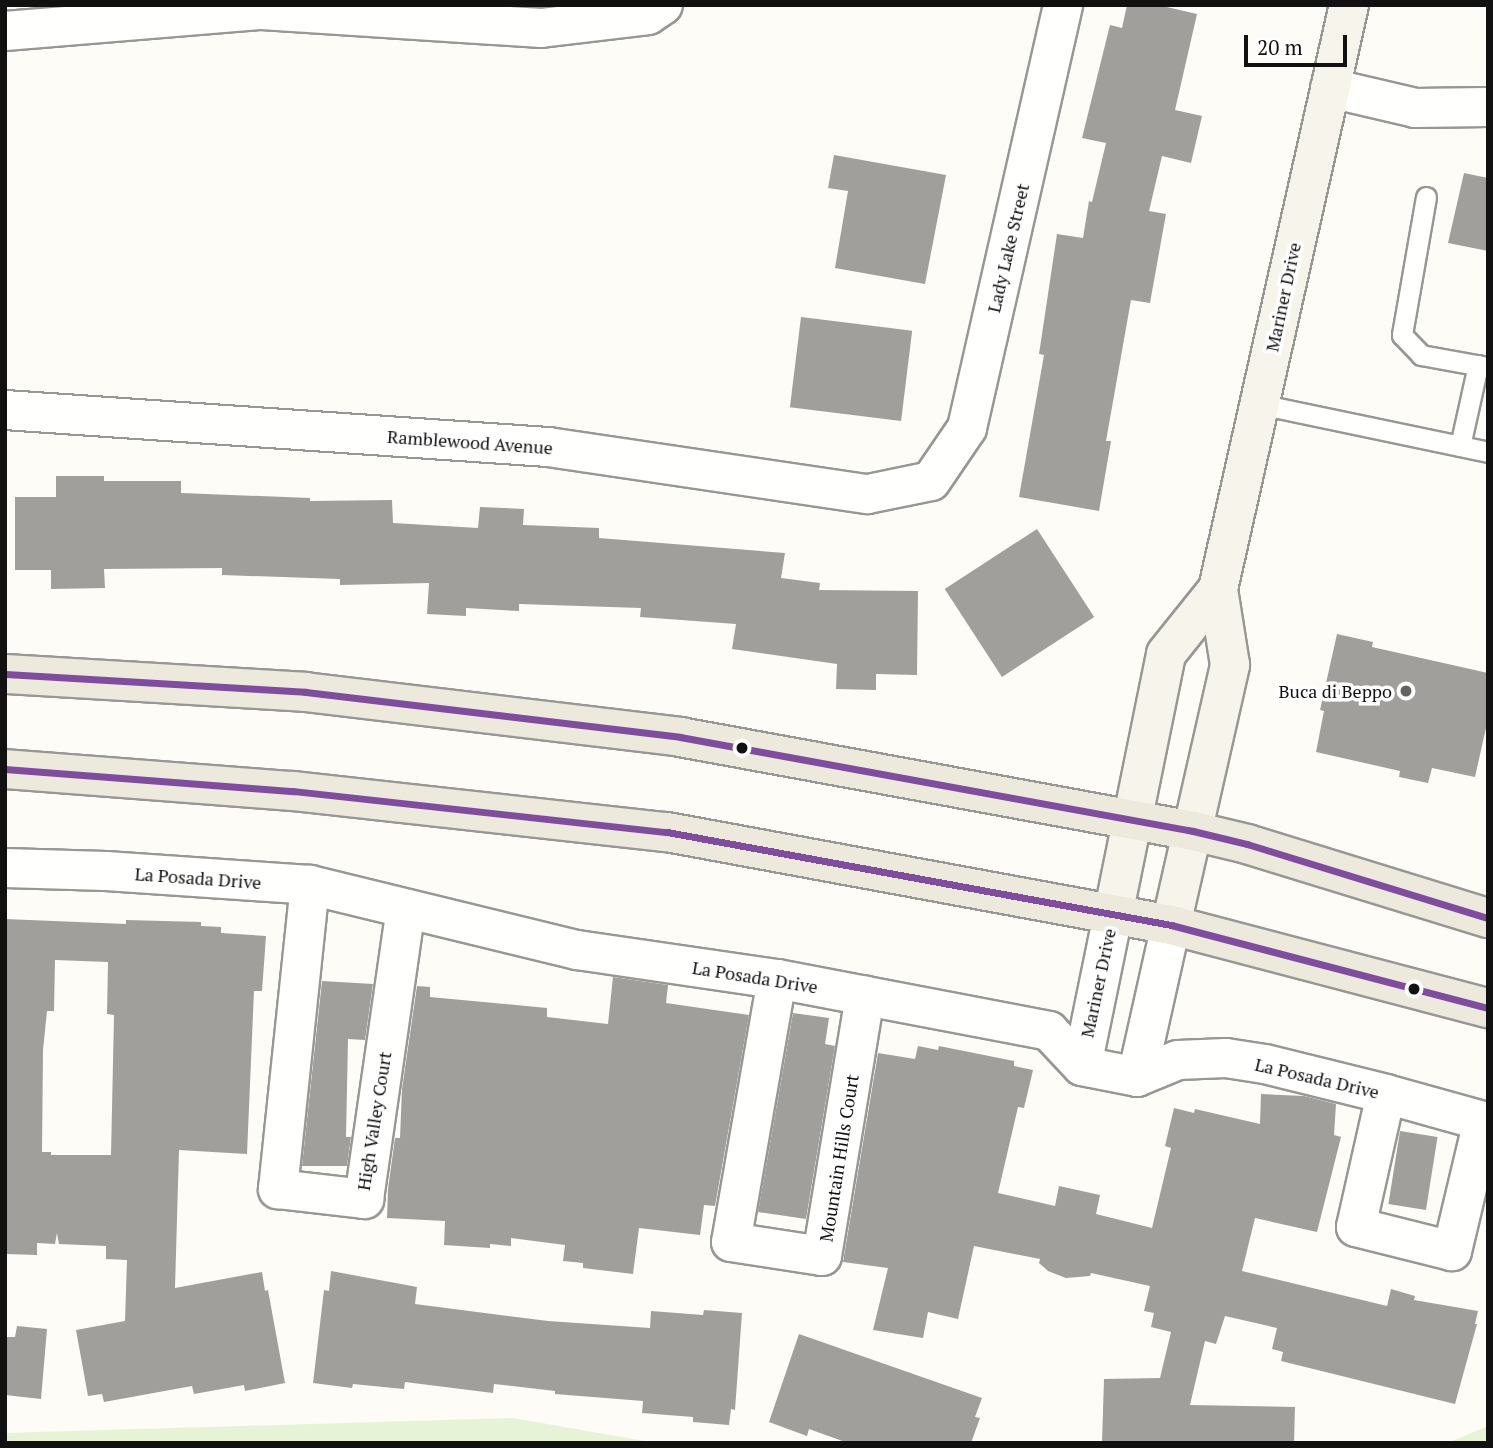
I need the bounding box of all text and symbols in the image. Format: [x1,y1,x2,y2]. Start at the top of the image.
scale bar [1248,21,1351,65]
text: 20 m [1257,33,1303,61]
street label: Lady Lake Street [983,181,1033,315]
street label: Mariner Drive [1261,240,1305,354]
street label: Ramblewood Avenue [386,425,554,459]
place label: Buca di Beppo [1279,680,1392,702]
marker: Buca di Beppo [1398,683,1414,699]
unlabelled marker [735,741,749,755]
street label: La Posada Drive [134,863,262,893]
street label: Mariner Drive [1076,926,1120,1040]
street label: La Posada Drive [691,956,819,998]
unlabelled marker [1407,982,1421,996]
street label: High Valley Court [352,1050,396,1192]
street label: La Posada Drive [1253,1053,1381,1103]
street label: Mountain Hills Court [815,1073,863,1243]

